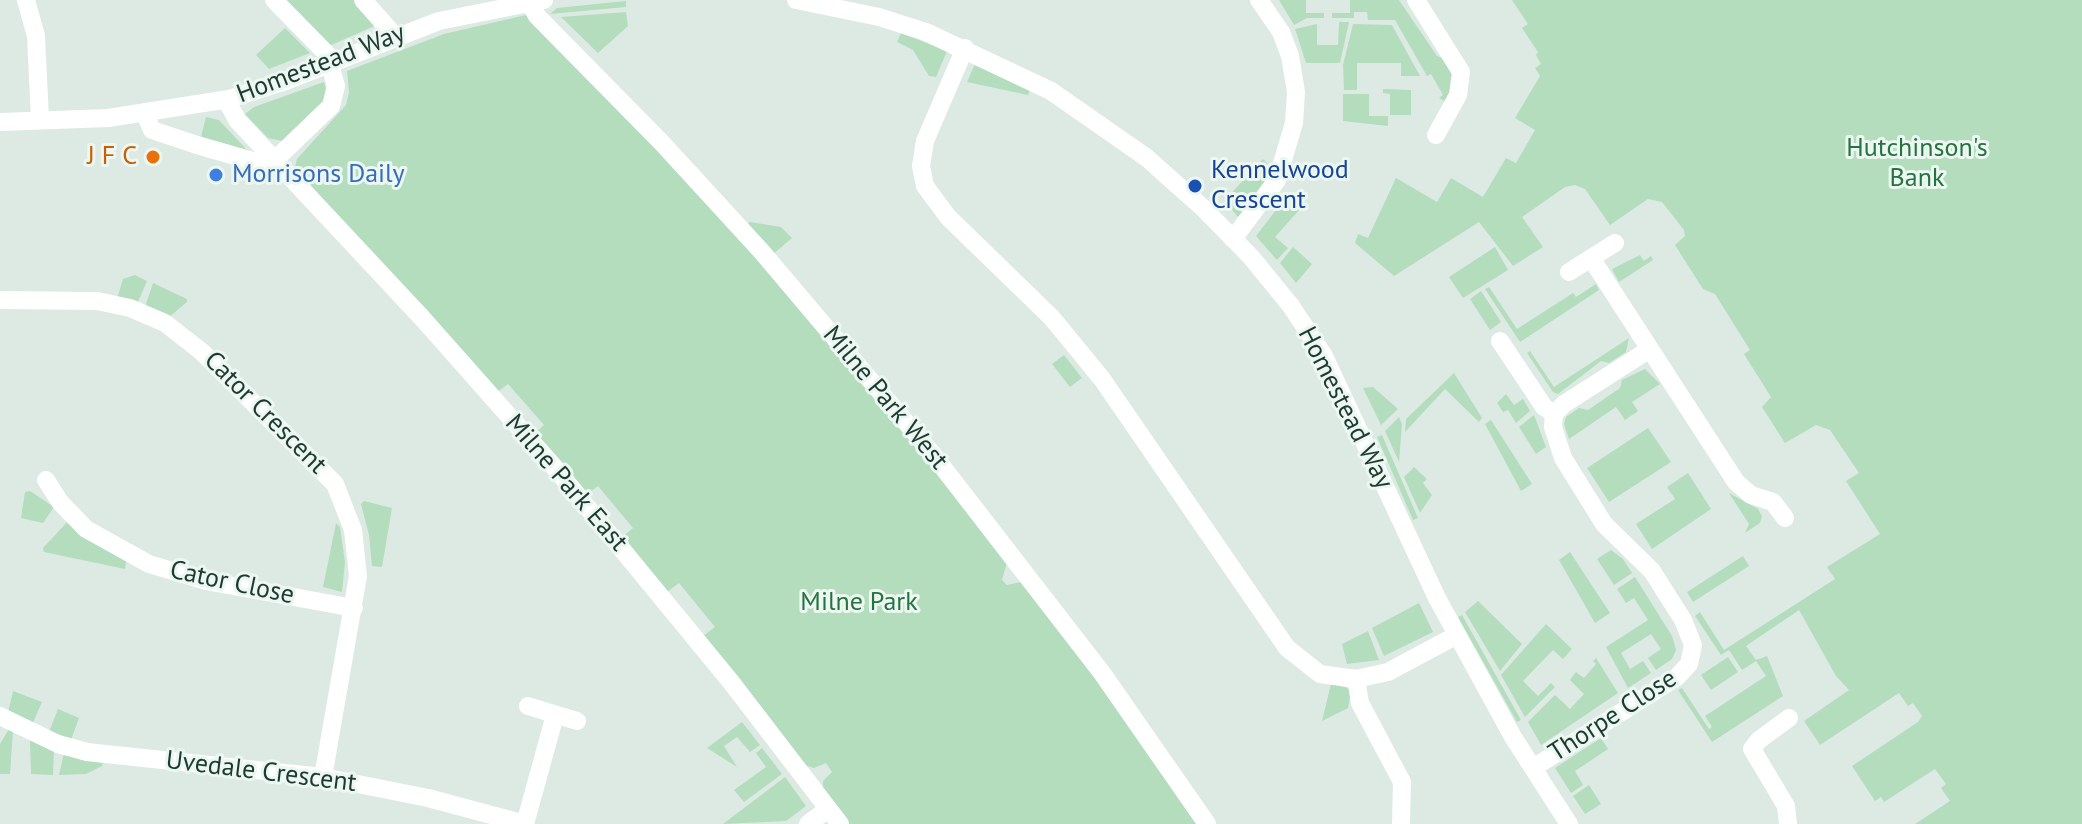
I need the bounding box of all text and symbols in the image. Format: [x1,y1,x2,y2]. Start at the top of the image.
street label: Homestead Way [232,18,410,110]
park label: Hutchinson's Bank [1846,133,1988,194]
place label: J F C [87,141,137,173]
marker: J F C [144,148,162,166]
place label: Kennelwood Crescent [1211,155,1349,216]
place label: Morrisons Daily [232,159,405,191]
marker: Morrisons Daily [207,166,225,184]
marker: Kennelwood Crescent [1186,177,1204,195]
street label: Milne Park West [816,320,954,476]
street label: Homestead Way [1291,322,1399,494]
street label: Cator Crescent [197,345,333,481]
street label: Milne Park East [498,408,634,558]
street label: Cator Close [167,555,297,611]
park label: Milne Park [800,587,918,619]
street label: Thorpe Close [1543,663,1683,769]
street label: Uvedale Crescent [164,745,358,799]

